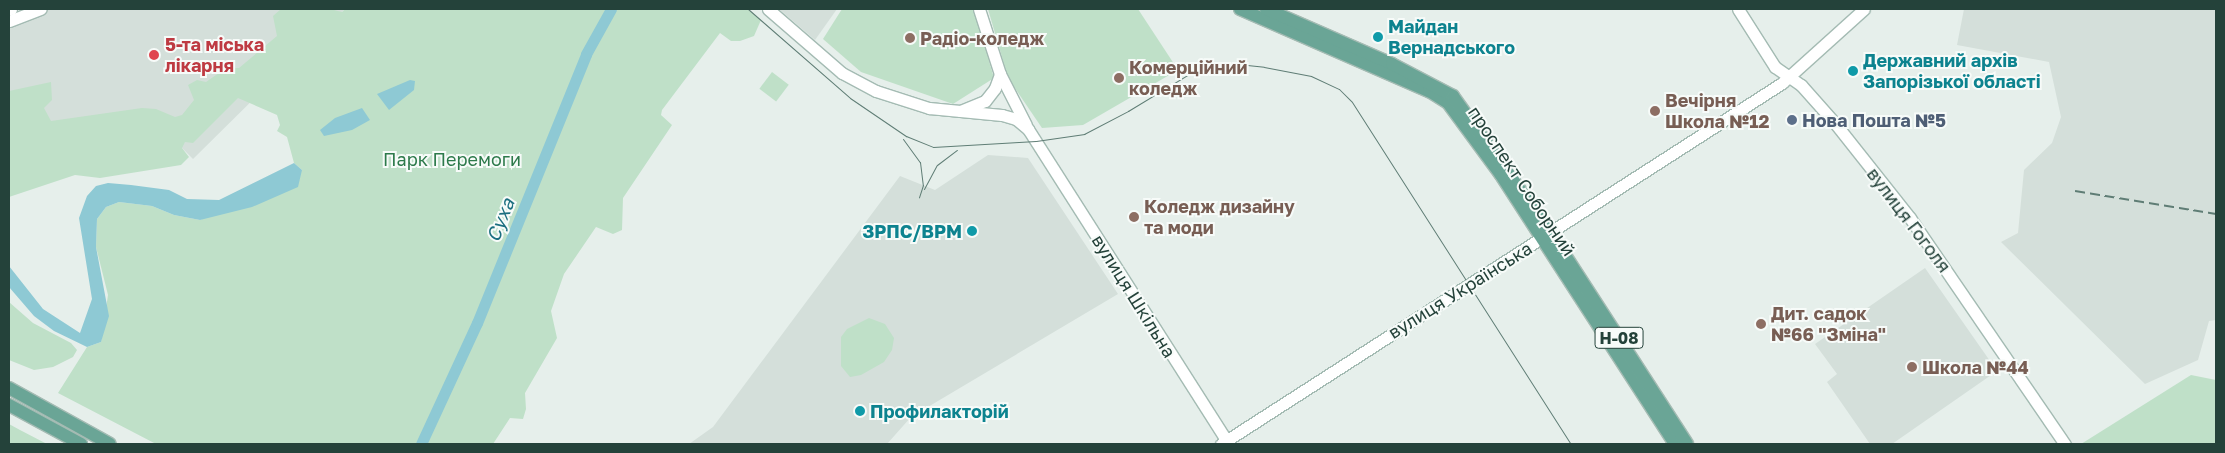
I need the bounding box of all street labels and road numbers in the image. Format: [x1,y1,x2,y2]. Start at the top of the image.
street label: проспект Соборний [1464,102,1580,260]
street label: вулиця Гоголя [1863,163,1955,277]
street label: вулиця Шкільна [1088,231,1180,361]
street label: вулиця Українська [1384,237,1536,343]
road number: Н-08 [1594,324,1644,352]

